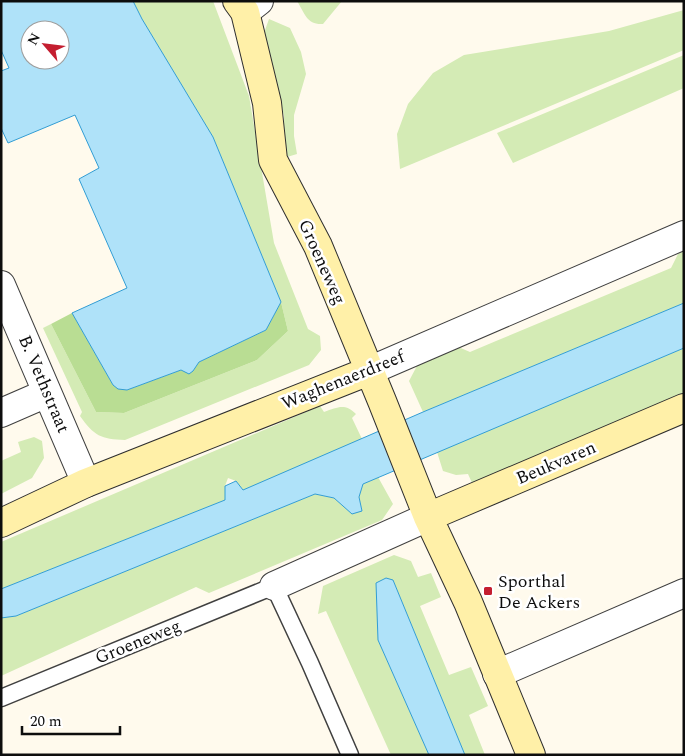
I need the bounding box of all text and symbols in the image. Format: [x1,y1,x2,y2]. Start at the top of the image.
north arrow [20,20,70,70]
text: N [22,29,46,49]
street label: Groeneweg [291,215,353,309]
street label: B. Vethstraat [11,331,77,437]
street label: Waghenaerdreef [277,342,410,417]
street label: Beukvaren [512,434,600,492]
place label: Sporthal De Ackers [498,568,580,616]
marker: Sporthal De Ackers [482,585,494,597]
street label: Groeneweg [91,612,185,672]
scale bar [22,704,120,736]
text: 20 m [30,710,62,733]

